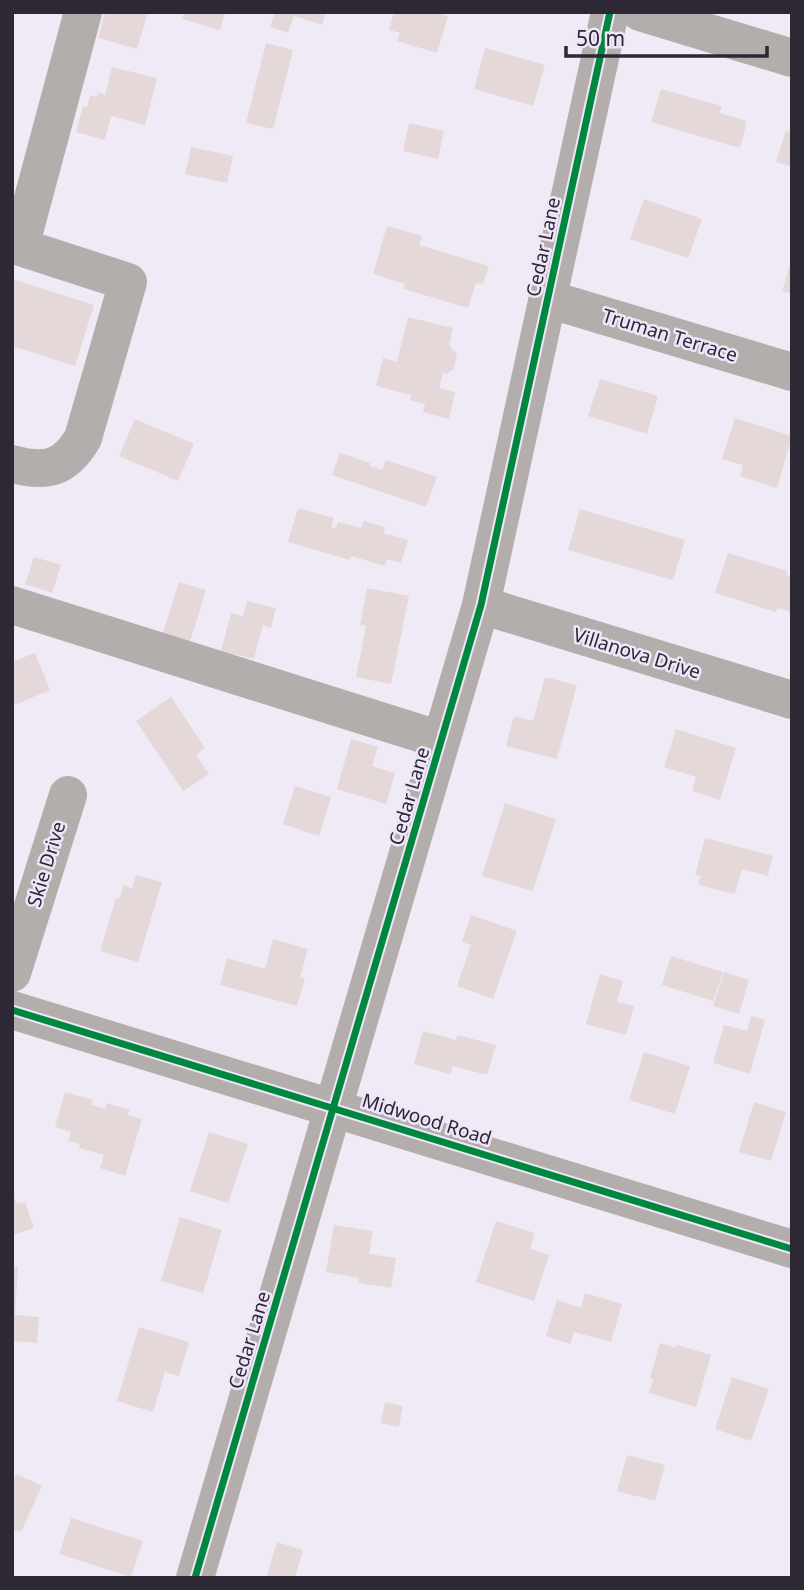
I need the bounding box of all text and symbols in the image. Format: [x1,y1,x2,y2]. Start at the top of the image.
scale bar [566,14,767,58]
text: 50 m [576,24,625,52]
street label: Cedar Lane [520,195,566,299]
street label: Truman Terrace [599,302,741,368]
street label: Villanova Drive [570,621,704,685]
street label: Cedar Lane [383,744,435,848]
street label: Skie Drive [21,818,71,910]
street label: Midwood Road [359,1087,495,1151]
street label: Cedar Lane [222,1288,276,1392]

